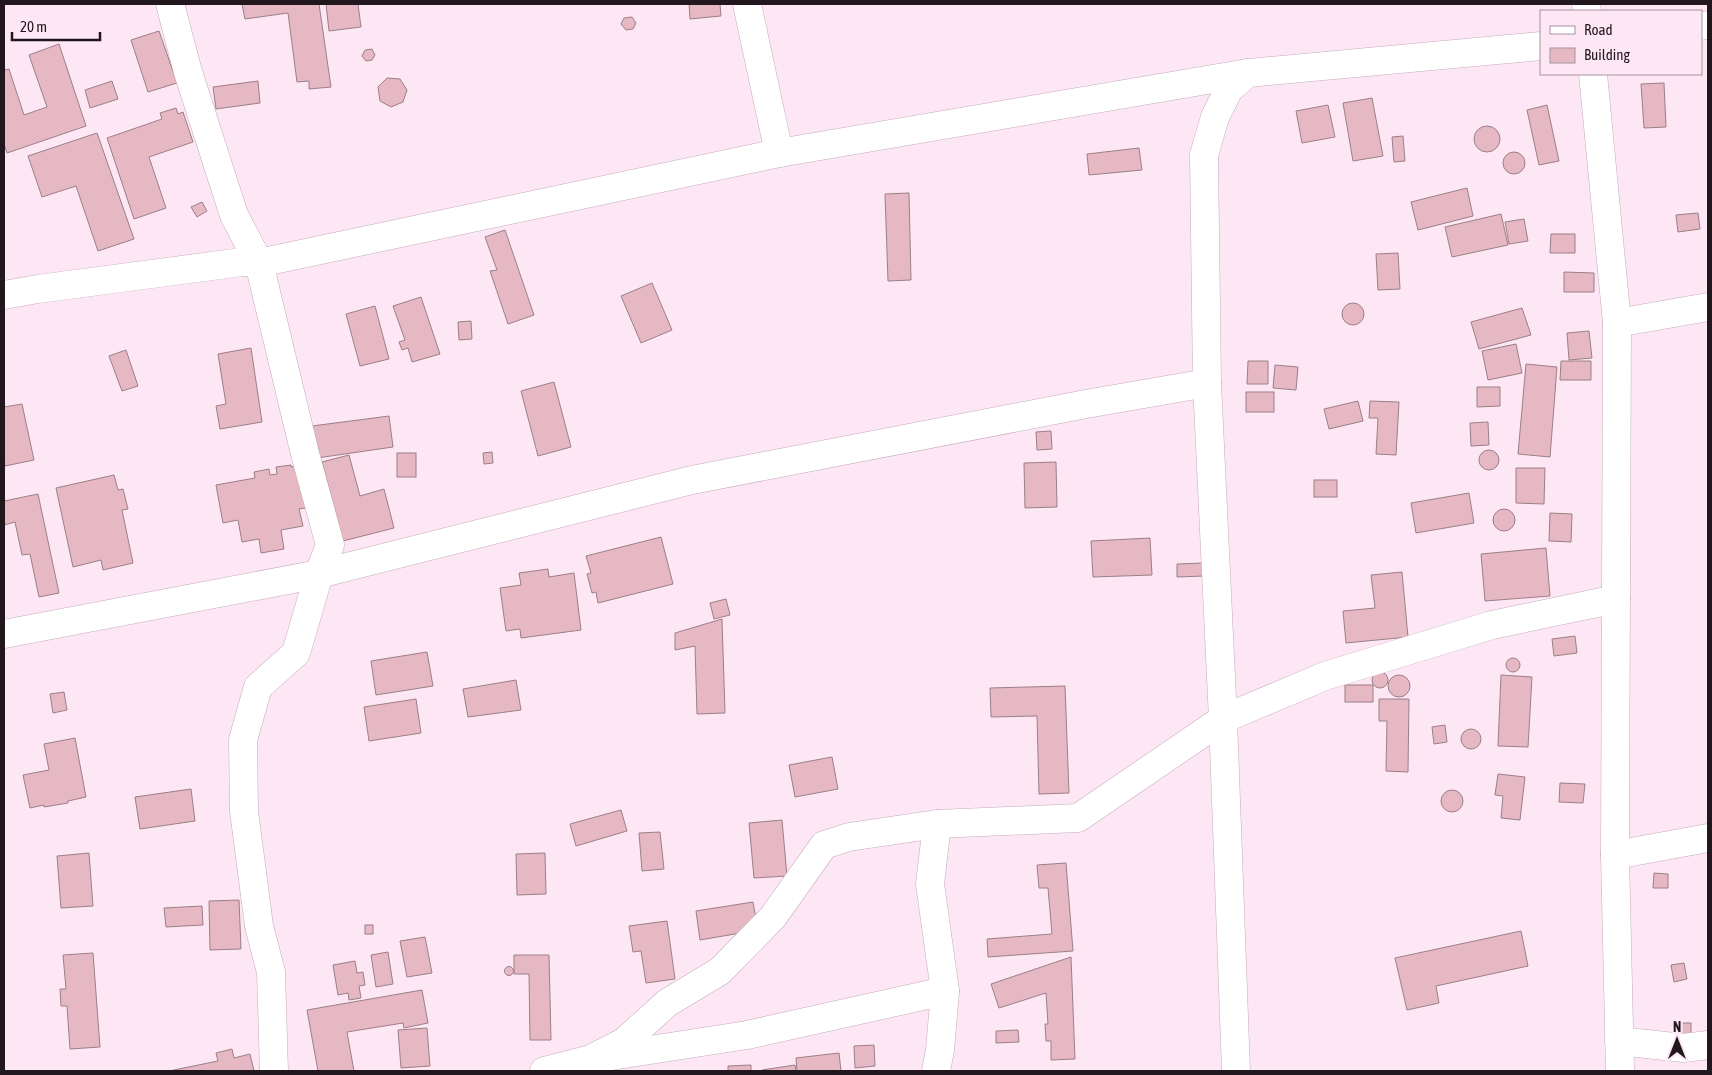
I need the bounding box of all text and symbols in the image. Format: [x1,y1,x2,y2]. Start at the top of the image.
scale bar [12,10,100,42]
legend [1540,10,1702,75]
text: 20 m [20,18,47,35]
text: Road [1584,21,1613,38]
text: Building [1584,46,1630,63]
north arrow [1652,1015,1702,1065]
text: N [1673,1019,1681,1035]

